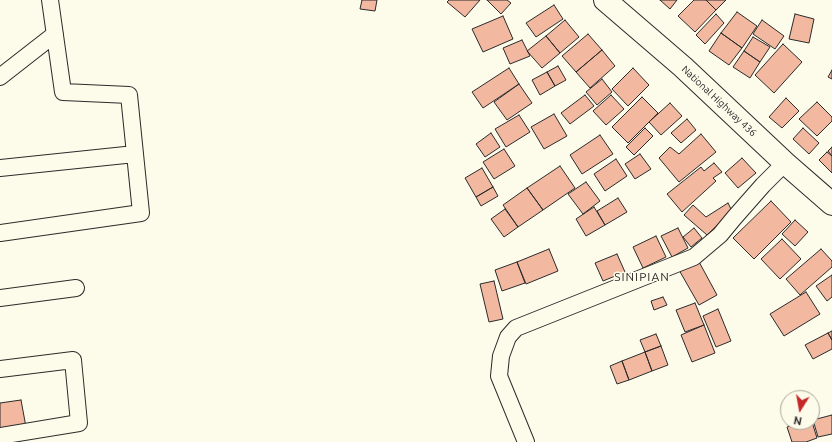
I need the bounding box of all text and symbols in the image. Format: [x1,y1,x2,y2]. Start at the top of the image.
street label: National Highway 436 [679,63,759,139]
district label: SINIPIAN [614,270,670,284]
north arrow [780,390,820,430]
text: N [793,414,803,427]

